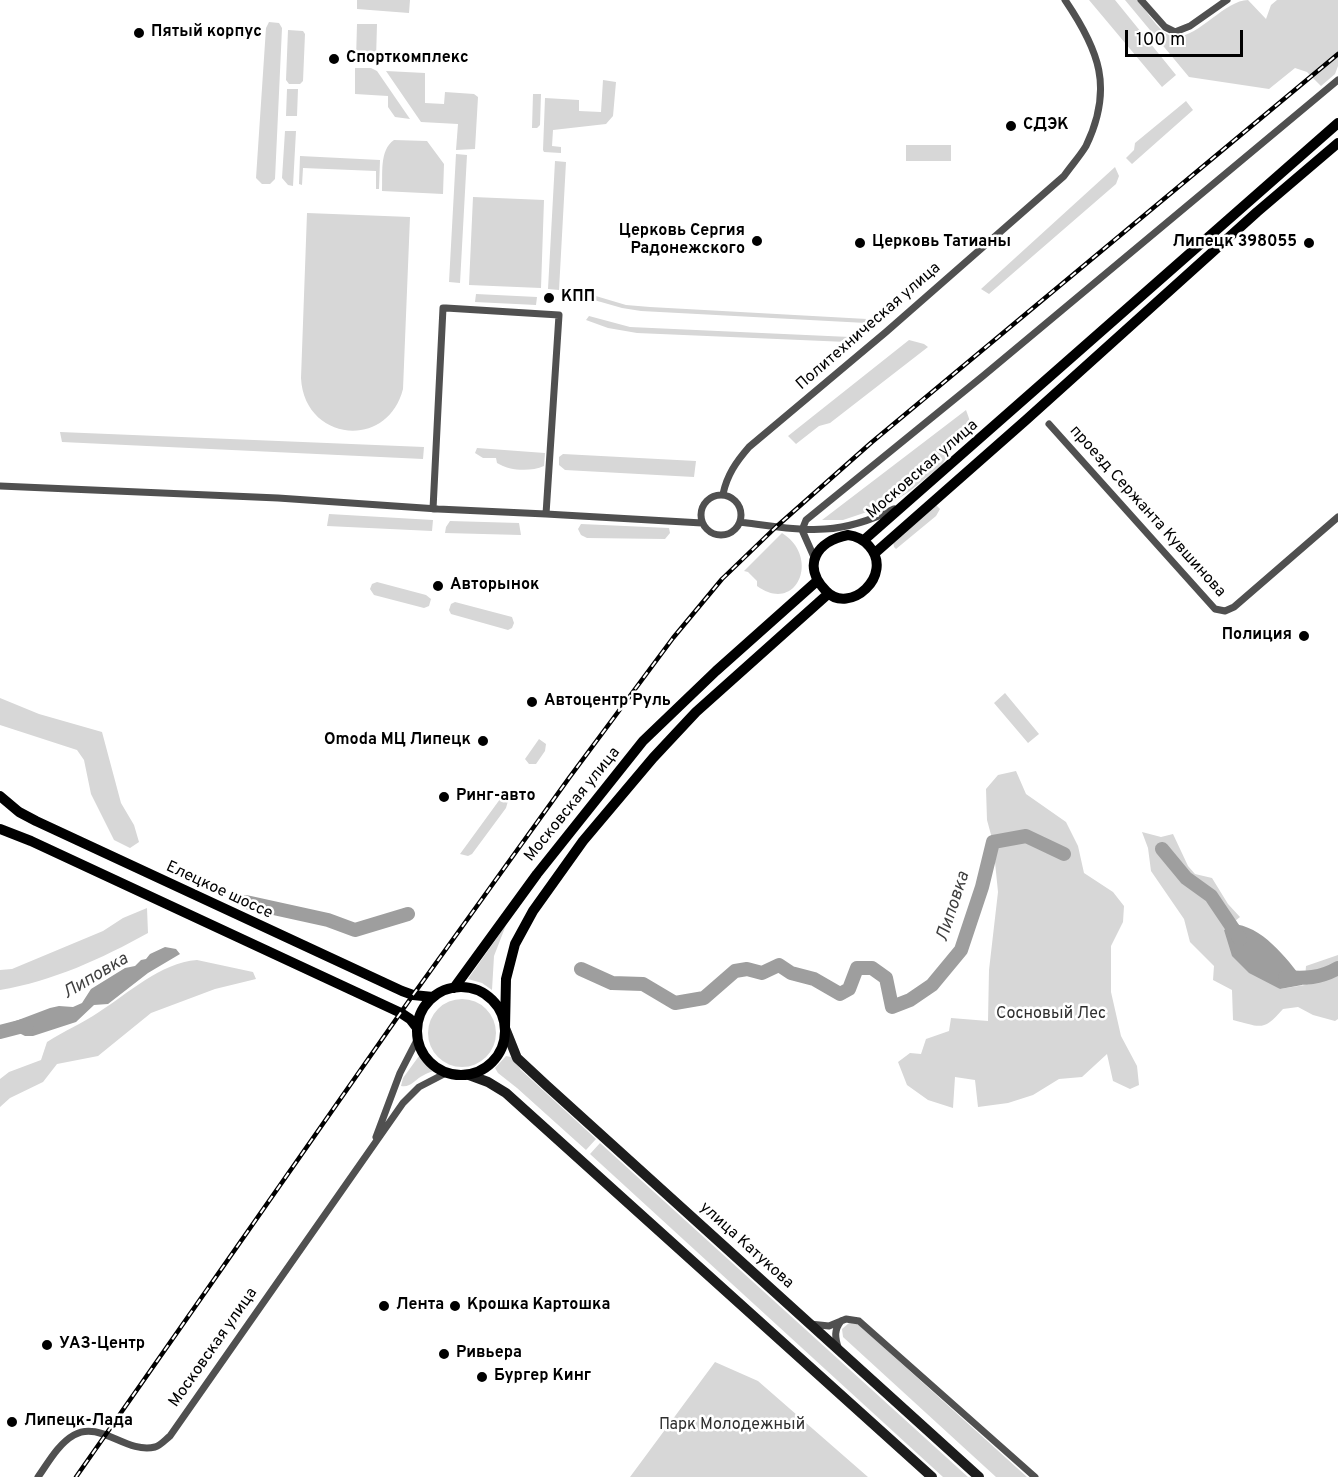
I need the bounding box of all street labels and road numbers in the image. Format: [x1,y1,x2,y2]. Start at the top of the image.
street label: Политехническая улица [793,259,945,395]
street label: Московская улица [863,416,983,524]
street label: проезд Сержанта Кувшинова [1065,422,1229,602]
street label: Московская улица [521,744,625,866]
street label: Елецкое шоссе [163,858,275,924]
street label: улица Катукова [695,1199,797,1293]
street label: Московская улица [166,1285,262,1411]

